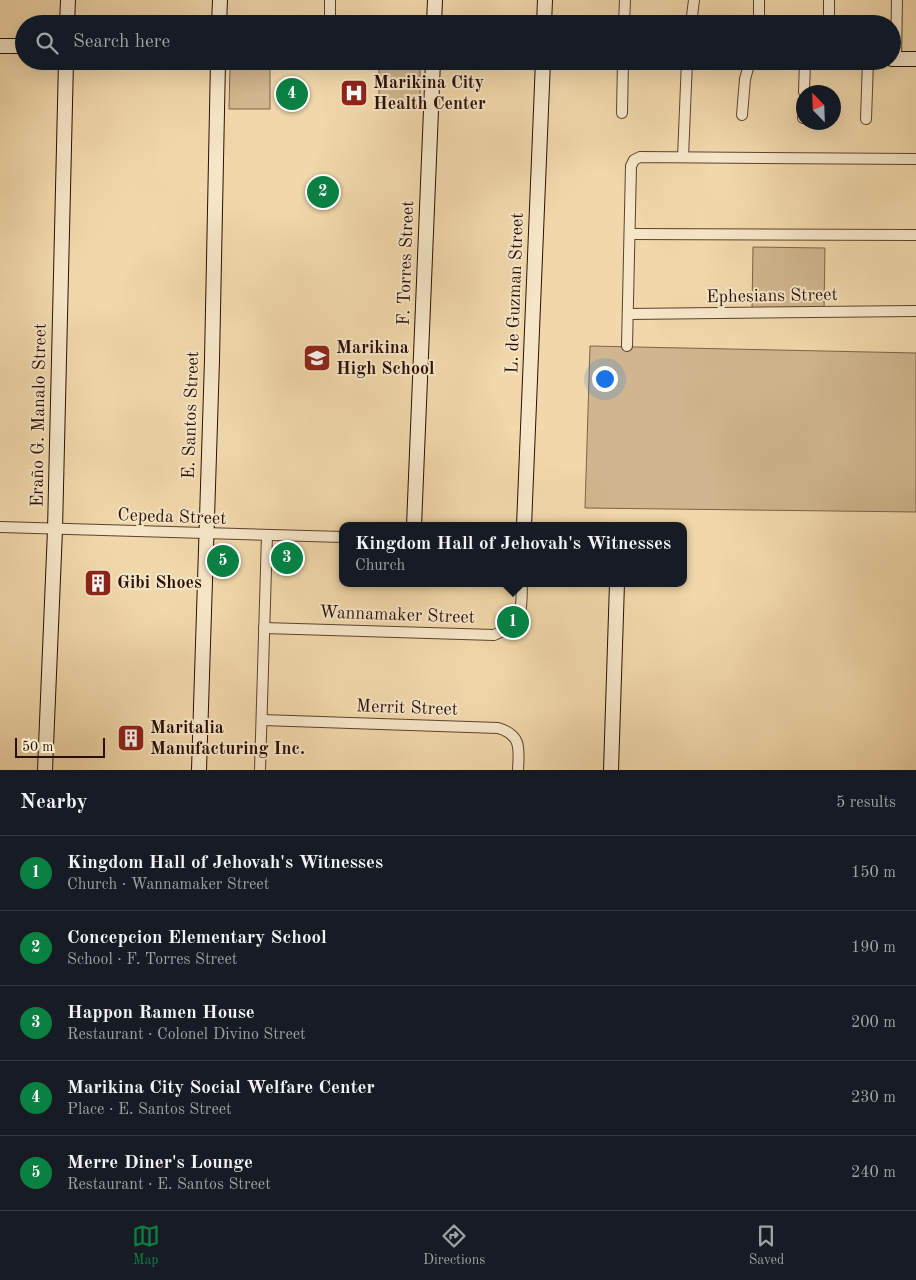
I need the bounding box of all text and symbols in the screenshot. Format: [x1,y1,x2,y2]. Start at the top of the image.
search box [15,15,901,70]
icon: search [33,29,61,57]
text: Search here [73,33,170,52]
place label: Marikina City Health Center [373,74,486,113]
pin: 4 [276,75,308,113]
hospital icon: Marikina City Health Center [339,78,369,108]
north arrow [796,85,841,130]
pin: 2 [307,173,339,211]
street label: F. Torres Street [395,200,417,326]
street label: L. de Guzman Street [503,212,527,374]
street label: Ephesians Street [706,286,838,306]
street label: Eraño G. Manalo Street [28,323,50,507]
place label: Marikina High School [336,339,435,378]
school or university icon: Marikina High School [302,343,332,373]
street label: E. Santos Street [180,351,202,479]
your location [592,366,618,392]
street label: Cepeda Street [117,506,227,528]
popup [339,522,687,587]
text: Kingdom Hall of Jehovah's Witnesses [355,535,671,554]
pin: 3 [271,539,303,577]
pin: 5 [207,542,239,580]
text: Church [355,558,405,574]
building icon: Gibi Shoes [83,568,113,598]
place label: Gibi Shoes [117,574,202,592]
street label: Wannamaker Street [319,603,475,627]
pin: 1 [497,603,529,641]
street label: Merrit Street [356,697,458,719]
place label: Maritalia Manufacturing Inc. [150,719,305,758]
building icon: Maritalia Manufacturing Inc. [116,723,146,753]
scale bar [15,735,105,758]
text: 50 m [22,740,53,754]
text: Nearby [20,792,88,813]
text: 5 results [836,795,896,811]
text: Kingdom Hall of Jehovah's Witnesses [67,854,383,873]
text: 1 [31,865,41,881]
text: 150 m [851,865,896,881]
text: Church · Wannamaker Street [67,877,269,893]
text: Concepcion Elementary School [67,929,327,948]
text: 2 [31,940,41,956]
text: 190 m [851,940,896,956]
text: School · F. Torres Street [67,952,237,968]
text: Happon Ramen House [67,1004,255,1023]
text: 3 [31,1015,41,1031]
text: 200 m [851,1015,896,1031]
text: Restaurant · Colonel Divino Street [67,1027,306,1043]
text: Marikina City Social Welfare Center [67,1079,375,1098]
text: 4 [31,1090,41,1106]
text: 230 m [851,1090,896,1106]
text: Place · E. Santos Street [67,1102,232,1118]
text: Merre Diner's Lounge [67,1154,253,1173]
text: 5 [31,1165,41,1181]
text: 240 m [851,1165,896,1181]
text: Restaurant · E. Santos Street [67,1177,271,1193]
tab: Map [132,1222,160,1269]
tab: Directions [423,1222,485,1269]
tab: Saved [749,1222,784,1269]

